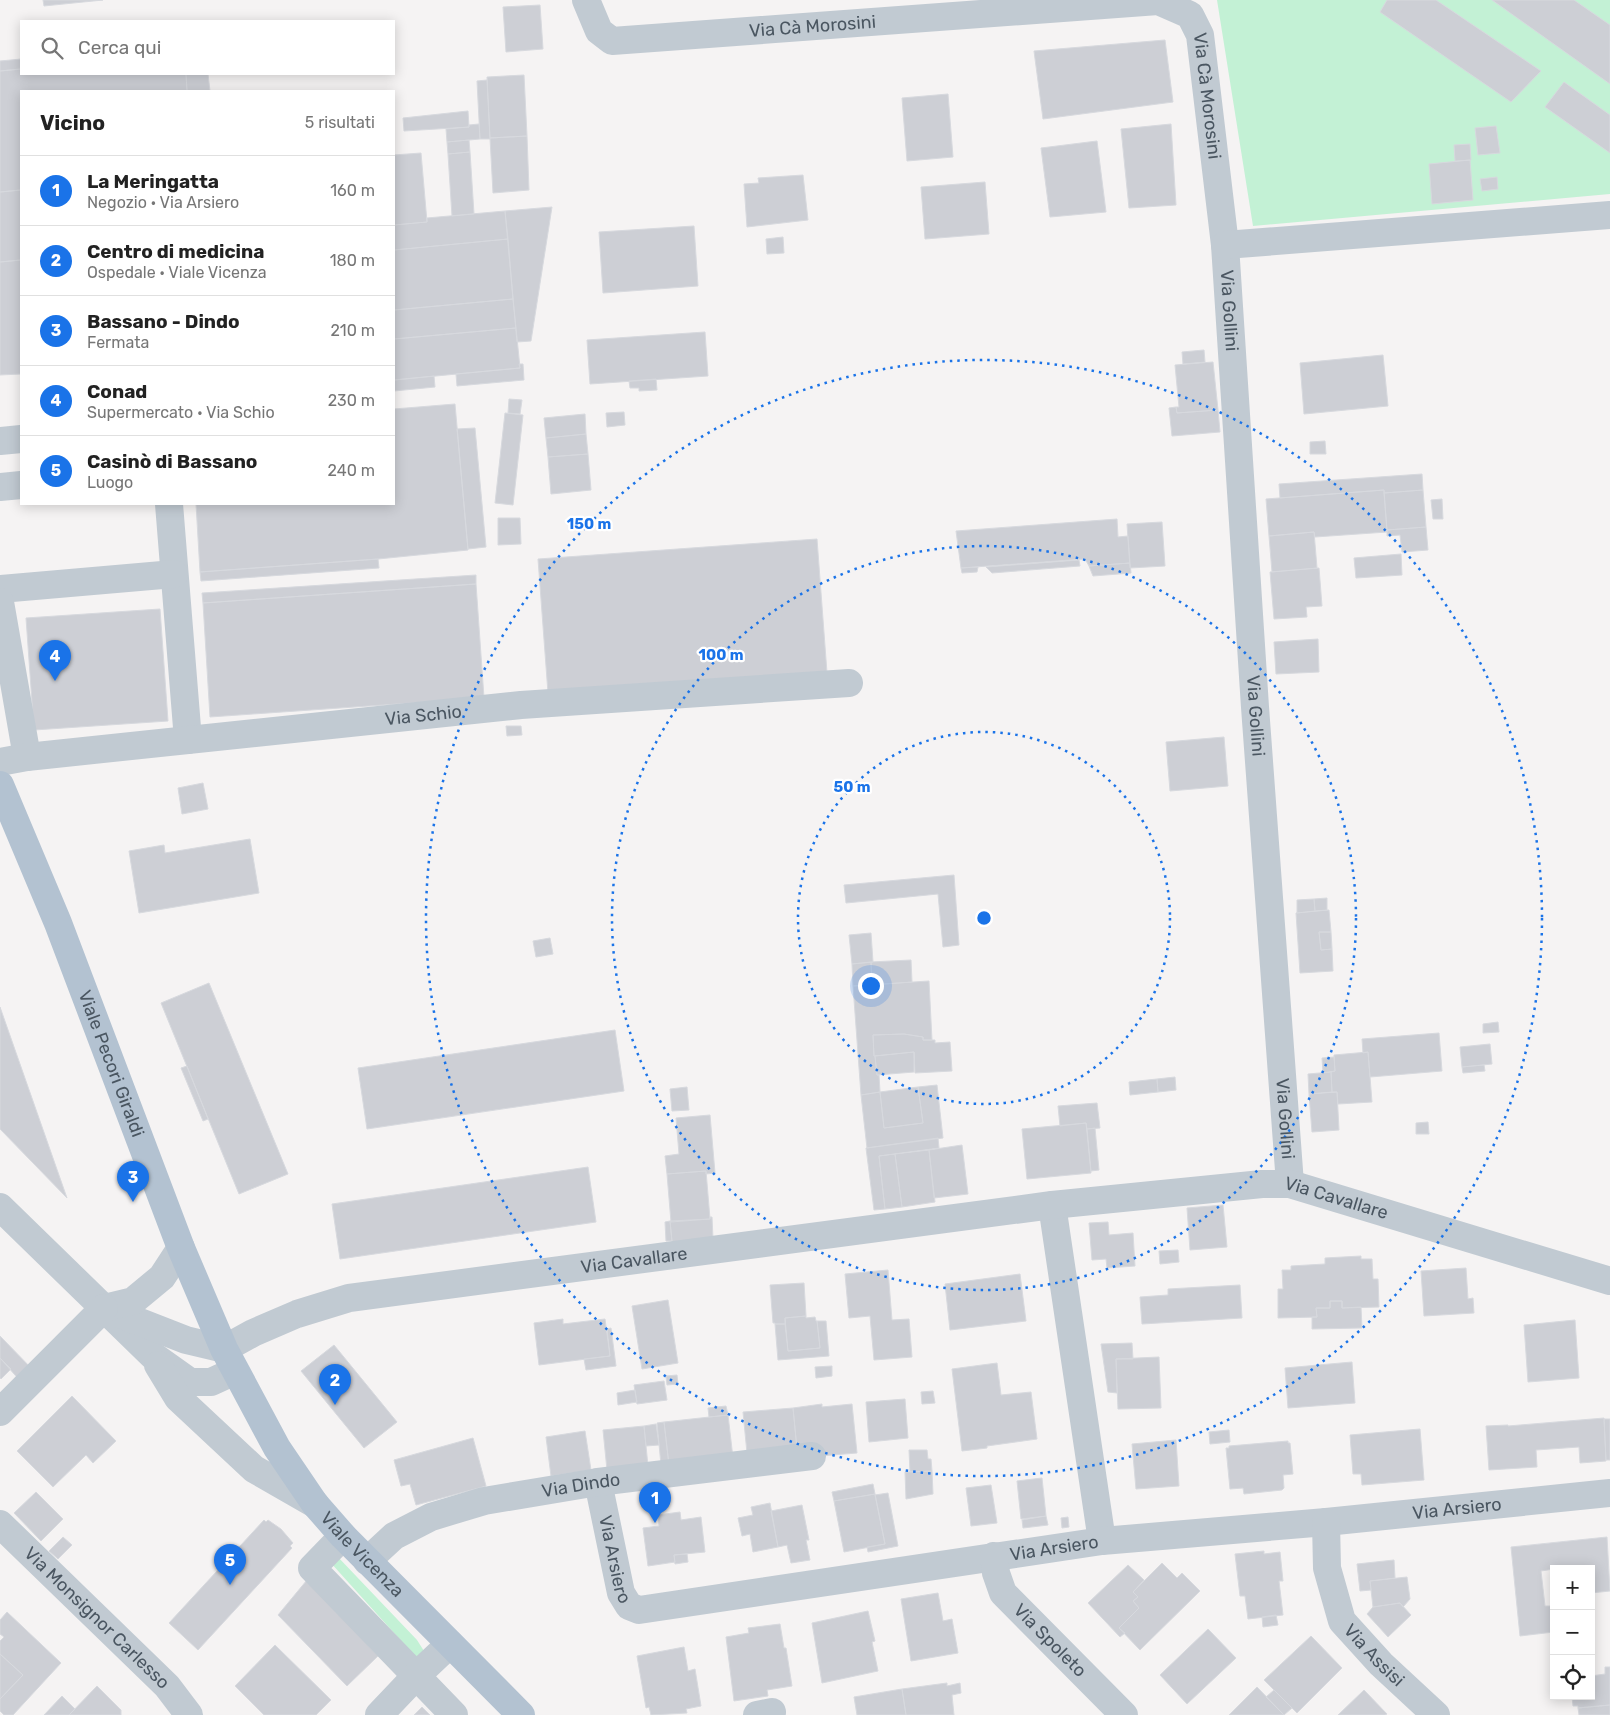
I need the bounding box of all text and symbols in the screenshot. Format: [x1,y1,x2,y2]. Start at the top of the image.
street label: Via Cà Morosini [748,11,877,42]
search box [20,20,395,75]
street label: Via Cà Morosini [1189,31,1226,160]
icon: search [38,34,66,62]
text: Cerca qui [78,36,161,59]
text: Vicino [40,110,105,135]
text: 5 risultati [305,113,375,132]
text: La Meringatta [87,170,219,193]
text: 1 [52,181,60,200]
text: 160 m [330,181,375,200]
text: Negozio · Via Arsiero [87,193,239,212]
text: Centro di medicina [87,240,264,263]
text: 2 [51,251,61,270]
text: 180 m [330,251,375,270]
text: Ospedale · Viale Vicenza [87,263,267,282]
street label: Via Gollini [1216,269,1243,352]
text: Bassano - Dindo [87,310,240,333]
text: 3 [51,321,61,340]
text: 210 m [330,321,375,340]
text: Fermata [87,333,149,352]
text: Conad [87,380,147,403]
text: 4 [51,391,61,410]
text: 230 m [328,391,375,410]
text: Supermercato · Via Schio [87,403,275,422]
text: Casinò di Bassano [87,450,257,473]
text: 5 [51,461,61,480]
text: 240 m [328,461,375,480]
text: Luogo [87,473,133,492]
text: 150 m [567,515,611,533]
pin: 4 [39,640,71,681]
text: 100 m [699,646,743,664]
street label: Via Gollini [1242,674,1270,757]
street label: Via Schio [384,700,463,730]
text: 50 m [834,778,870,796]
centre of rings [975,909,993,927]
your location [858,973,884,999]
street label: Viale Pecori Giraldi [73,987,149,1140]
street label: Via Gollini [1271,1077,1299,1160]
pin: 3 [117,1161,149,1202]
street label: Via Cavallare [1282,1172,1391,1224]
street label: Via Cavallare [579,1242,689,1278]
pin: 2 [319,1364,351,1405]
street label: Via Dindo [540,1468,621,1502]
pin: 1 [639,1482,671,1523]
street label: Via Arsiero [1411,1493,1503,1524]
street label: Viale Vicenza [316,1507,409,1602]
street label: Via Arsiero [594,1513,636,1608]
street label: Via Arsiero [1008,1531,1100,1566]
street label: Via Monsignor Carlesso [19,1542,174,1694]
pin: 5 [214,1544,246,1585]
map controls [1550,1565,1595,1700]
button: + [1550,1565,1595,1610]
street label: Via Spoleto [1009,1599,1091,1682]
button: − [1550,1610,1595,1655]
street label: Via Assisi [1339,1619,1409,1691]
button: locate [1550,1655,1595,1700]

